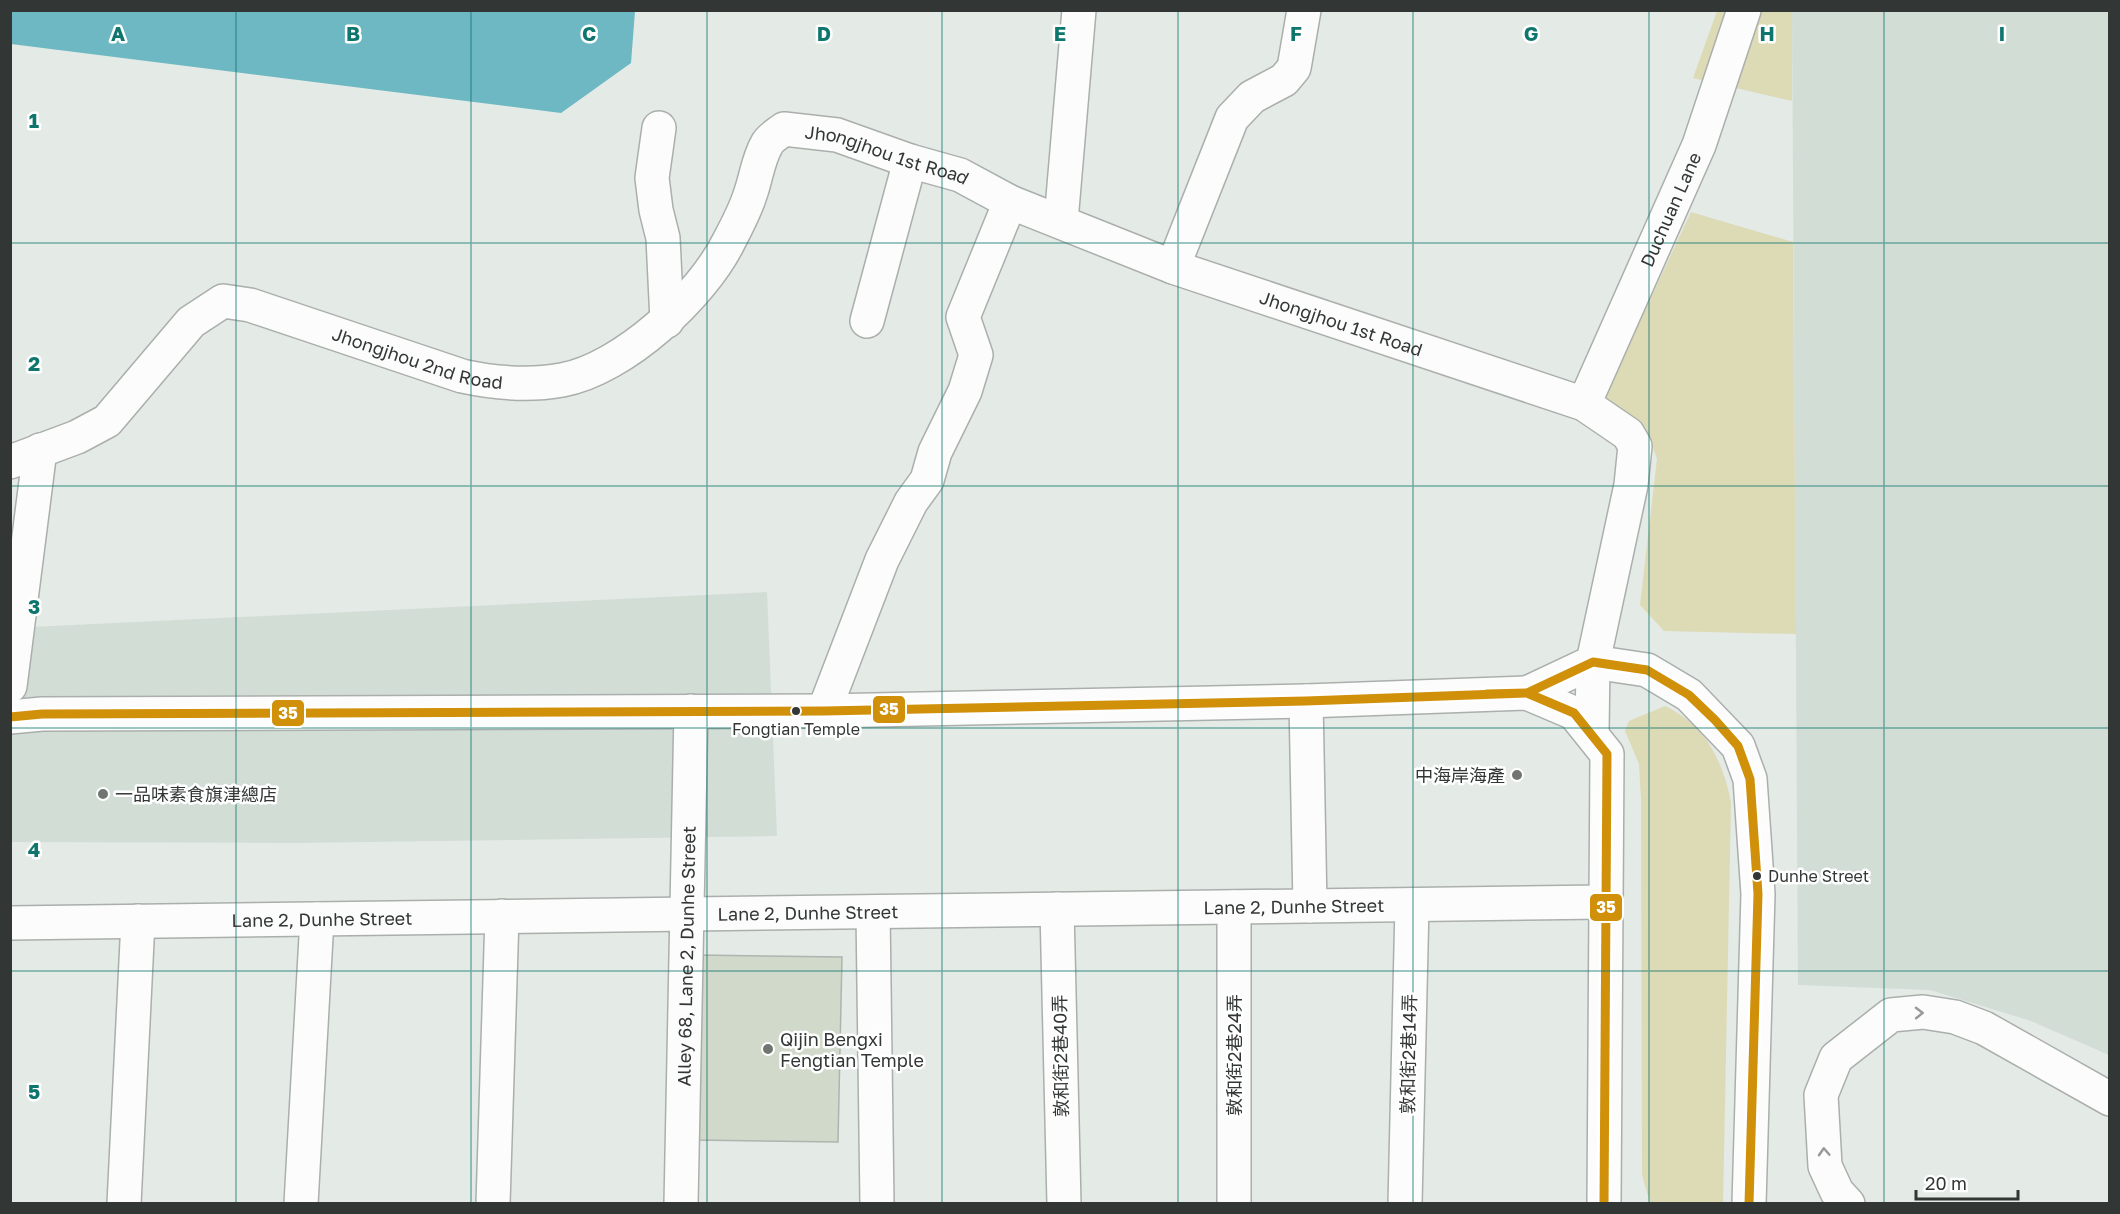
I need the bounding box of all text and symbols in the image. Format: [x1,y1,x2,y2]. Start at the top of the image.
text: A [111,21,125,45]
text: B [346,21,360,45]
text: C [582,21,596,45]
text: D [817,21,831,45]
text: E [1054,21,1066,45]
text: F [1290,21,1302,45]
text: G [1524,21,1538,45]
text: H [1759,21,1775,45]
text: I [1999,21,2005,45]
text: 1 [29,108,39,132]
street label: Jhongjhou 1st Road [804,120,973,189]
street label: Duchuan Lane [1635,149,1705,270]
street label: Jhongjhou 1st Road [1257,286,1425,360]
street label: Jhongjhou 2nd Road [329,322,504,393]
text: 2 [28,351,40,375]
text: 3 [28,594,40,618]
line badge: 35 [872,695,906,724]
line badge: 35 [271,699,305,727]
text: 35 [879,699,899,719]
text: 35 [278,703,298,723]
marker: Fongtian Temple [790,705,802,717]
place label: Fongtian Temple [732,719,860,739]
place label: 中海岸海產 [1415,764,1505,786]
marker: 中海岸海產 [1510,768,1524,782]
place label: 一品味素食旗津總店 [115,783,277,805]
marker: 一品味素食旗津總店 [96,787,110,801]
street label: Alley 68, Lane 2, Dunhe Street [672,826,700,1086]
text: 4 [28,837,40,861]
place label: Dunhe Street [1768,866,1869,886]
marker: Dunhe Street [1751,870,1763,882]
line badge: 35 [1589,893,1623,922]
street label: Lane 2, Dunhe Street [1203,894,1385,918]
text: 35 [1596,897,1616,917]
street label: Lane 2, Dunhe Street [717,900,899,925]
street label: Lane 2, Dunhe Street [231,907,413,931]
street label: 敦和街2巷24弄 [1223,994,1245,1116]
street label: 敦和街2巷14弄 [1396,994,1420,1114]
street label: 敦和街2巷40弄 [1048,995,1072,1117]
one-way arrow [1914,1007,1923,1019]
place label: Qijin Bengxi Fengtian Temple [780,1028,924,1071]
marker: Qijin Bengxi Fengtian Temple [761,1042,775,1056]
text: 5 [28,1079,40,1103]
one-way arrow [1818,1148,1831,1157]
scale bar [1916,1163,2018,1201]
text: 20 m [1925,1172,1967,1194]

